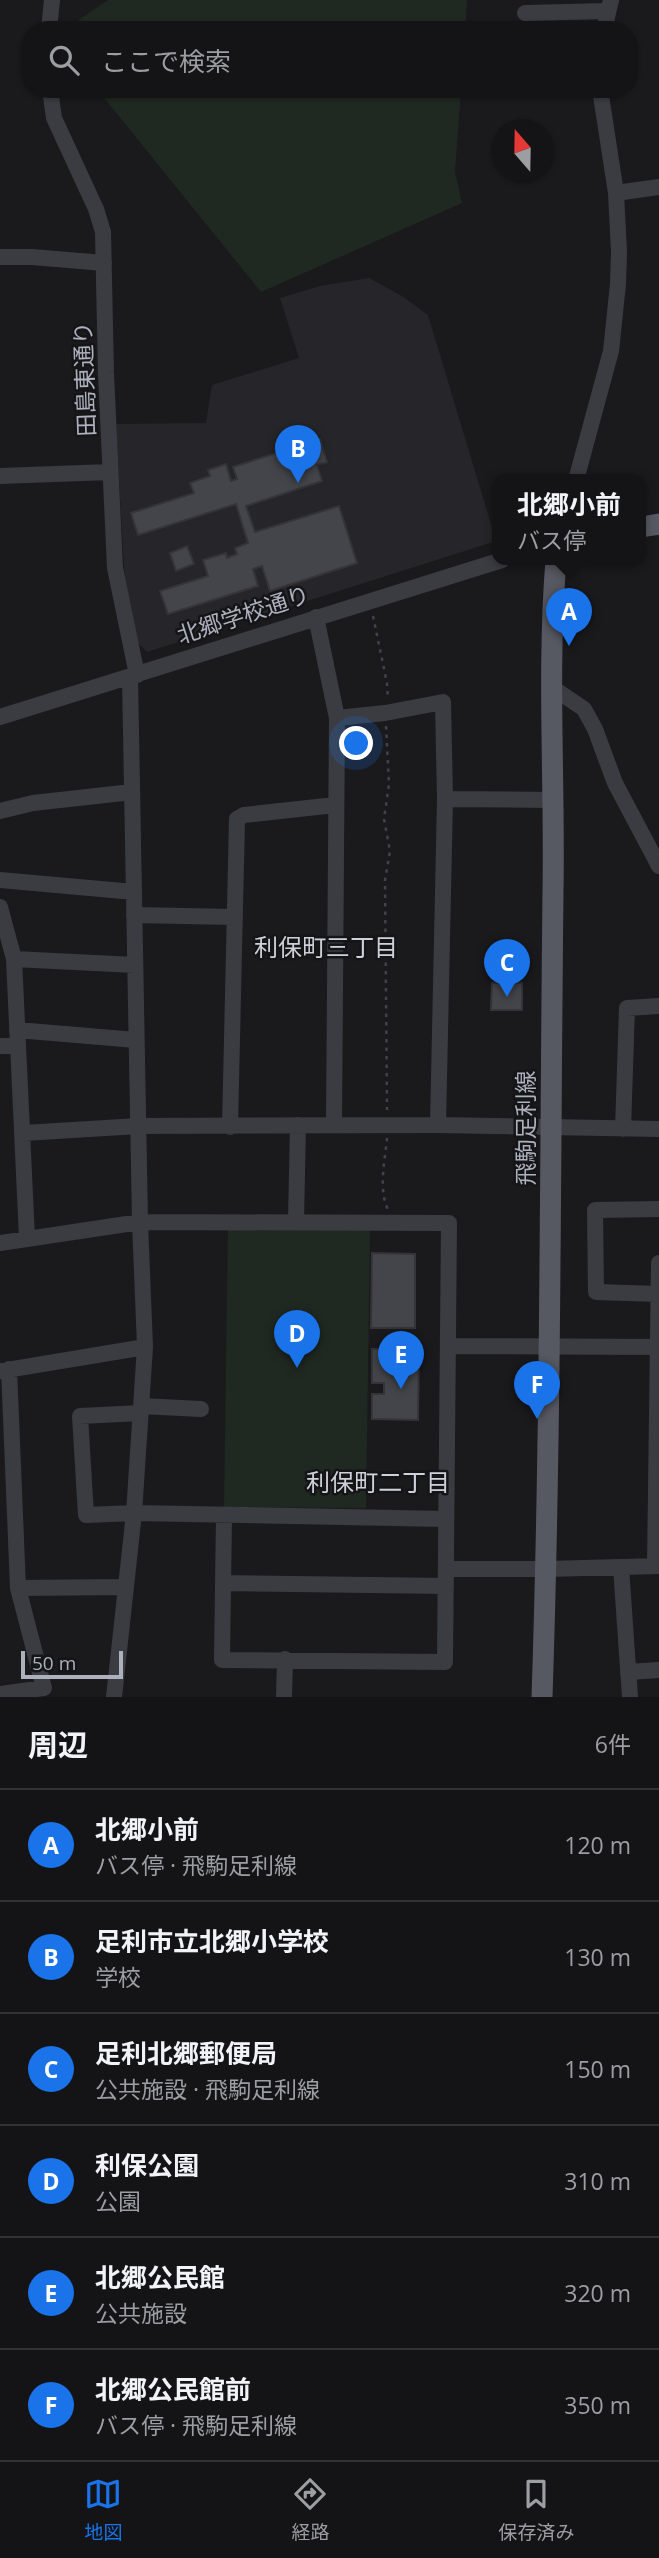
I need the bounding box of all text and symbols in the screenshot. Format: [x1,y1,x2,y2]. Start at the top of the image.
search box [21,21,638,98]
icon: search [45,41,83,79]
text: ここで検索 [101,43,231,79]
north arrow [491,119,554,182]
street label: 田島東通り [66,321,102,437]
pin: B [275,425,321,483]
popup [492,474,646,565]
text: 北郷小前 [517,486,621,522]
text: バス停 [517,524,586,556]
street label: 北郷学校通り [172,577,314,651]
pin: A [546,588,592,646]
your location [339,726,373,760]
district label: 利保町三丁目 [254,930,398,963]
pin: C [484,939,530,997]
street label: 飛駒足利線 [509,1071,541,1186]
pin: D [274,1310,320,1368]
pin: E [378,1331,424,1389]
pin: F [514,1361,560,1419]
district label: 利保町二丁目 [306,1465,450,1498]
scale bar [21,1648,122,1680]
text: 50 m [32,1650,76,1676]
text: 周辺 [28,1724,88,1765]
text: 6件 [595,1728,631,1760]
text: 北郷小前 [95,1811,199,1847]
text: A [43,1829,59,1861]
text: 120 m [564,1829,631,1861]
text: バス停 · 飛駒足利線 [95,1849,297,1881]
text: 足利市立北郷小学校 [95,1923,329,1959]
text: B [43,1941,59,1973]
text: 130 m [564,1941,631,1973]
text: 学校 [95,1961,141,1993]
text: 足利北郷郵便局 [95,2035,277,2071]
text: C [44,2053,58,2085]
text: 150 m [564,2053,631,2085]
text: 公共施設 · 飛駒足利線 [95,2073,320,2105]
text: 利保公園 [95,2147,199,2183]
text: D [42,2165,60,2197]
text: 310 m [564,2165,631,2197]
text: 公園 [95,2185,141,2217]
text: 北郷公民館 [95,2259,225,2295]
text: E [45,2277,57,2309]
text: 320 m [564,2277,631,2309]
text: 公共施設 [95,2297,187,2329]
text: 北郷公民館前 [95,2371,251,2407]
text: F [45,2389,57,2421]
text: 350 m [564,2389,631,2421]
text: バス停 · 飛駒足利線 [95,2409,297,2441]
tab: 地図 [84,2475,123,2545]
tab: 経路 [291,2475,330,2545]
tab: 保存済み [498,2475,575,2545]

